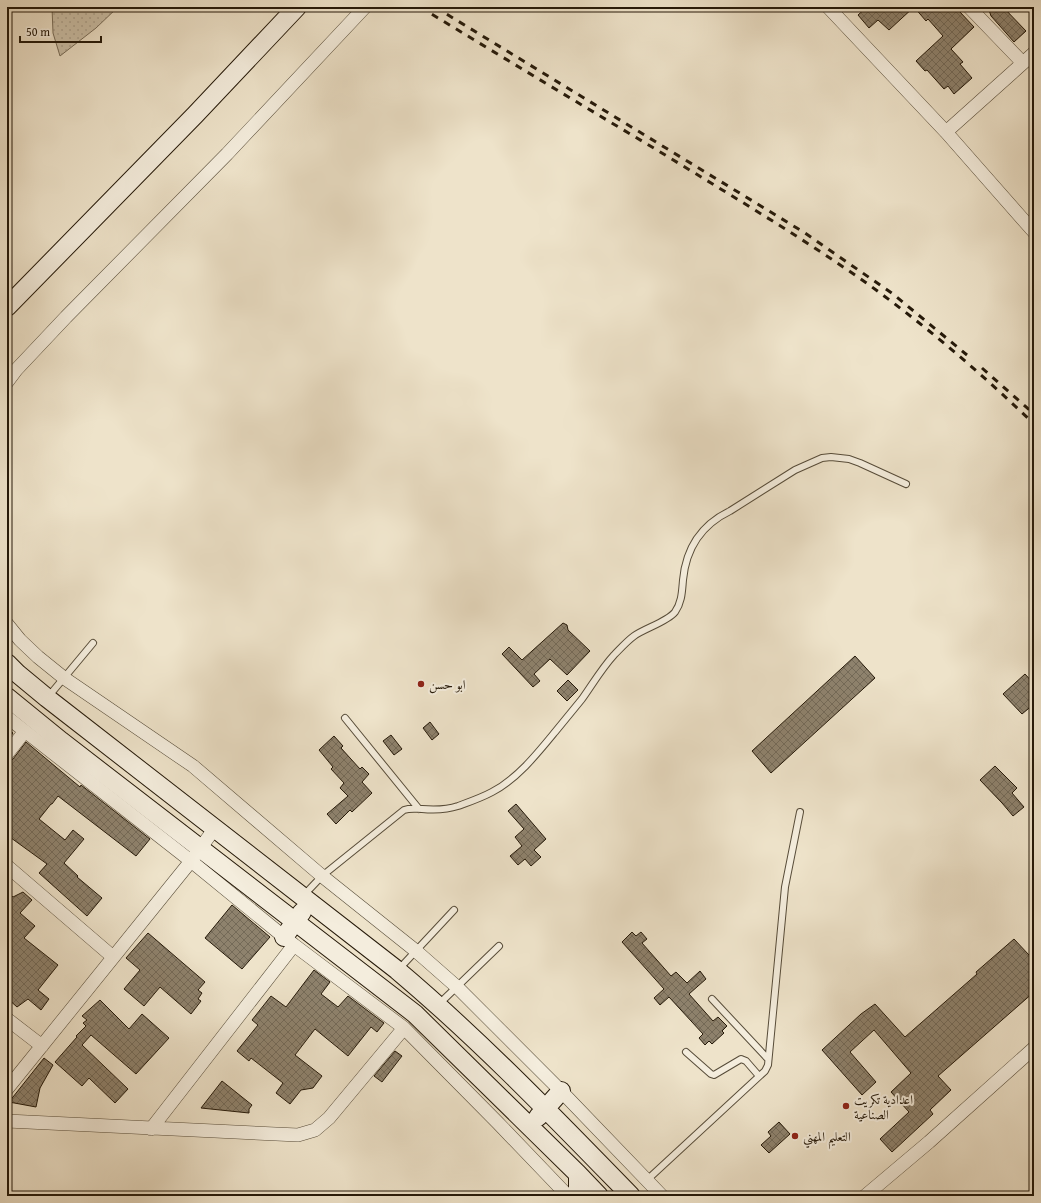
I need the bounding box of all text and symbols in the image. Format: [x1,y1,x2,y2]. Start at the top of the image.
scale bar [20,18,101,44]
text: 50 m [26,23,50,40]
place label: ابو حسن [429,675,466,694]
marker: ابو حسن [416,679,426,689]
place label: اعدادية تكريت الصناعية [854,1090,913,1124]
marker: اعدادية تكريت الصناعية [841,1101,851,1111]
place label: التعليم المهني [803,1127,851,1150]
marker: التعليم المهني [790,1131,800,1141]

